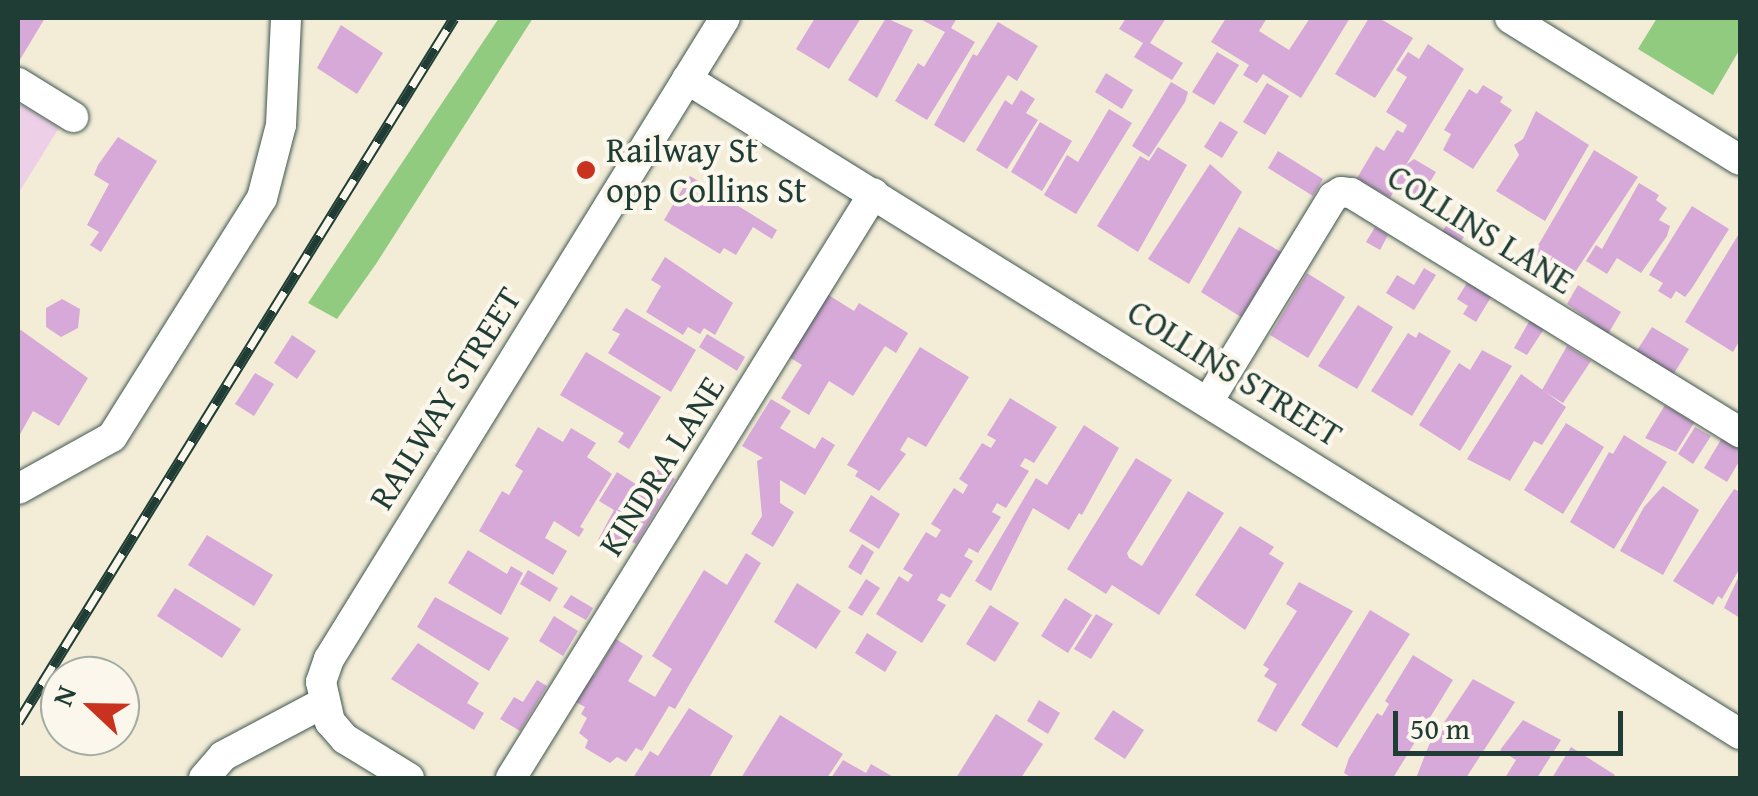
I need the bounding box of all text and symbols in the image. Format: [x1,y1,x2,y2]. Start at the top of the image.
place label: Railway St opp Collins St [606,129,806,211]
street label: COLLINS LANE [1380,155,1582,303]
marker: Railway St opp Collins St [575,159,597,181]
street label: RAILWAY STREET [360,279,530,517]
street label: COLLINS STREET [1120,290,1350,456]
street label: KINDRA LANE [589,369,733,563]
north arrow [40,656,140,756]
text: N [41,679,86,712]
scale bar [1398,691,1628,753]
text: 50 m [1410,706,1470,750]

